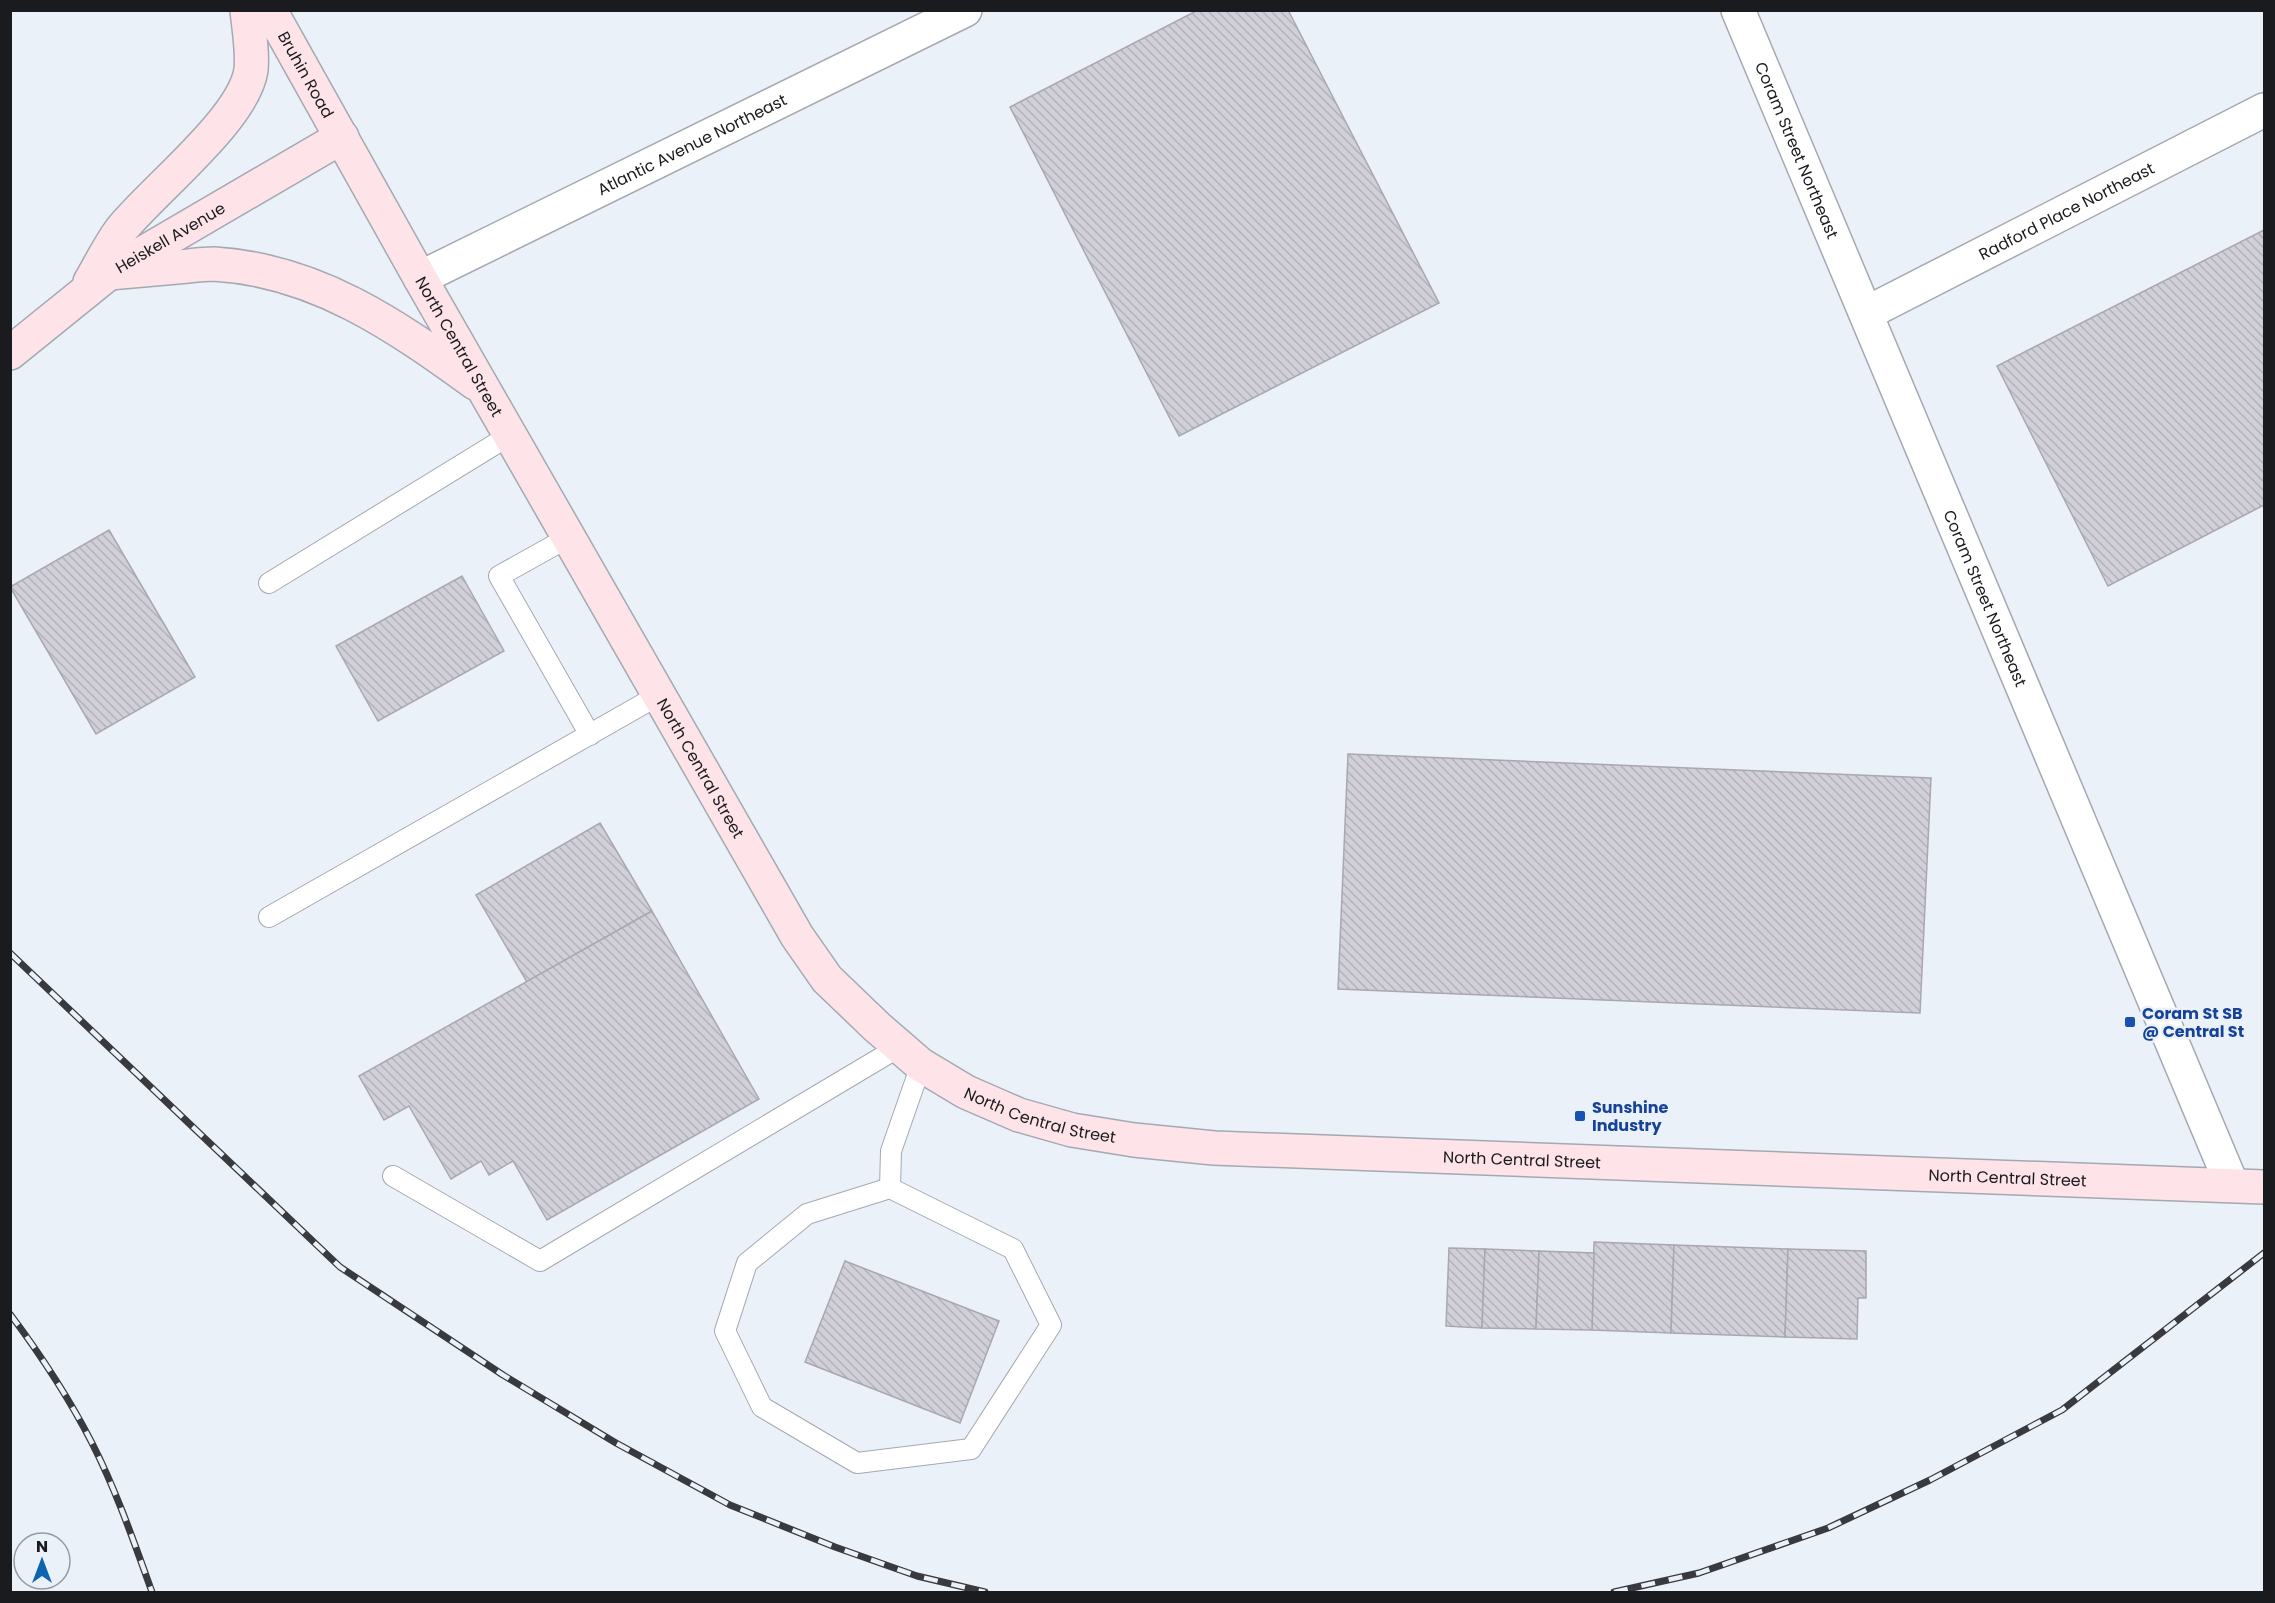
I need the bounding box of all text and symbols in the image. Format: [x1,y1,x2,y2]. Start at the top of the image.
street label: Bruhin Road [272,27,339,122]
street label: Coram Street Northeast [1749,58,1844,242]
street label: Atlantic Avenue Northeast [594,88,791,201]
street label: Radford Place Northeast [1975,157,2159,266]
street label: Heiskell Avenue [111,197,230,279]
street label: North Central Street [410,272,508,421]
street label: Coram Street Northeast [1937,506,2032,690]
street label: North Central Street [651,694,750,843]
place label: Coram St SB @ Central St [2142,1002,2244,1043]
marker: Coram St SB @ Central St [2123,1015,2137,1029]
street label: North Central Street [960,1082,1118,1149]
place label: Sunshine Industry [1592,1096,1669,1137]
marker: Sunshine Industry [1573,1109,1587,1123]
street label: North Central Street [1442,1146,1601,1174]
street label: North Central Street [1928,1164,2087,1192]
north arrow [12,1531,72,1591]
text: N [36,1535,48,1558]

